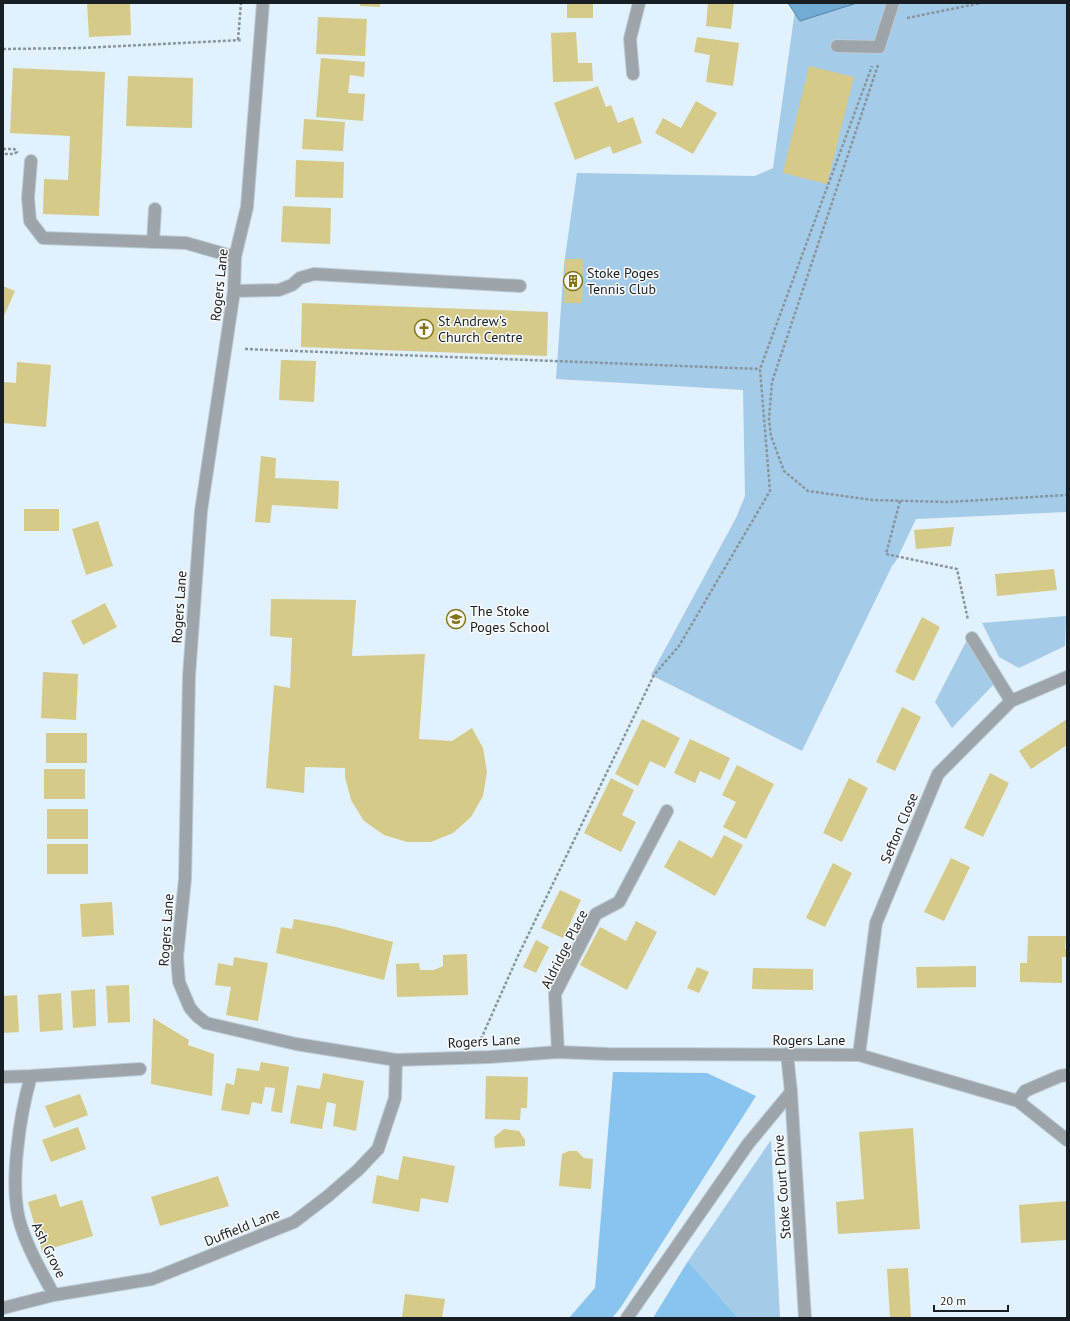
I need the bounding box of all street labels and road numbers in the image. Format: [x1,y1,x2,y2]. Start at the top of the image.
street label: Rogers Lane [206,248,232,322]
street label: Rogers Lane [167,570,191,644]
street label: Sefton Close [876,790,922,866]
street label: Rogers Lane [154,893,178,967]
street label: Aldridge Place [536,907,592,991]
street label: Rogers Lane [447,1030,521,1052]
street label: Rogers Lane [773,1031,845,1049]
street label: Stoke Court Drive [769,1134,795,1240]
street label: Duffield Lane [202,1204,282,1250]
street label: Ash Grove [28,1219,70,1281]

